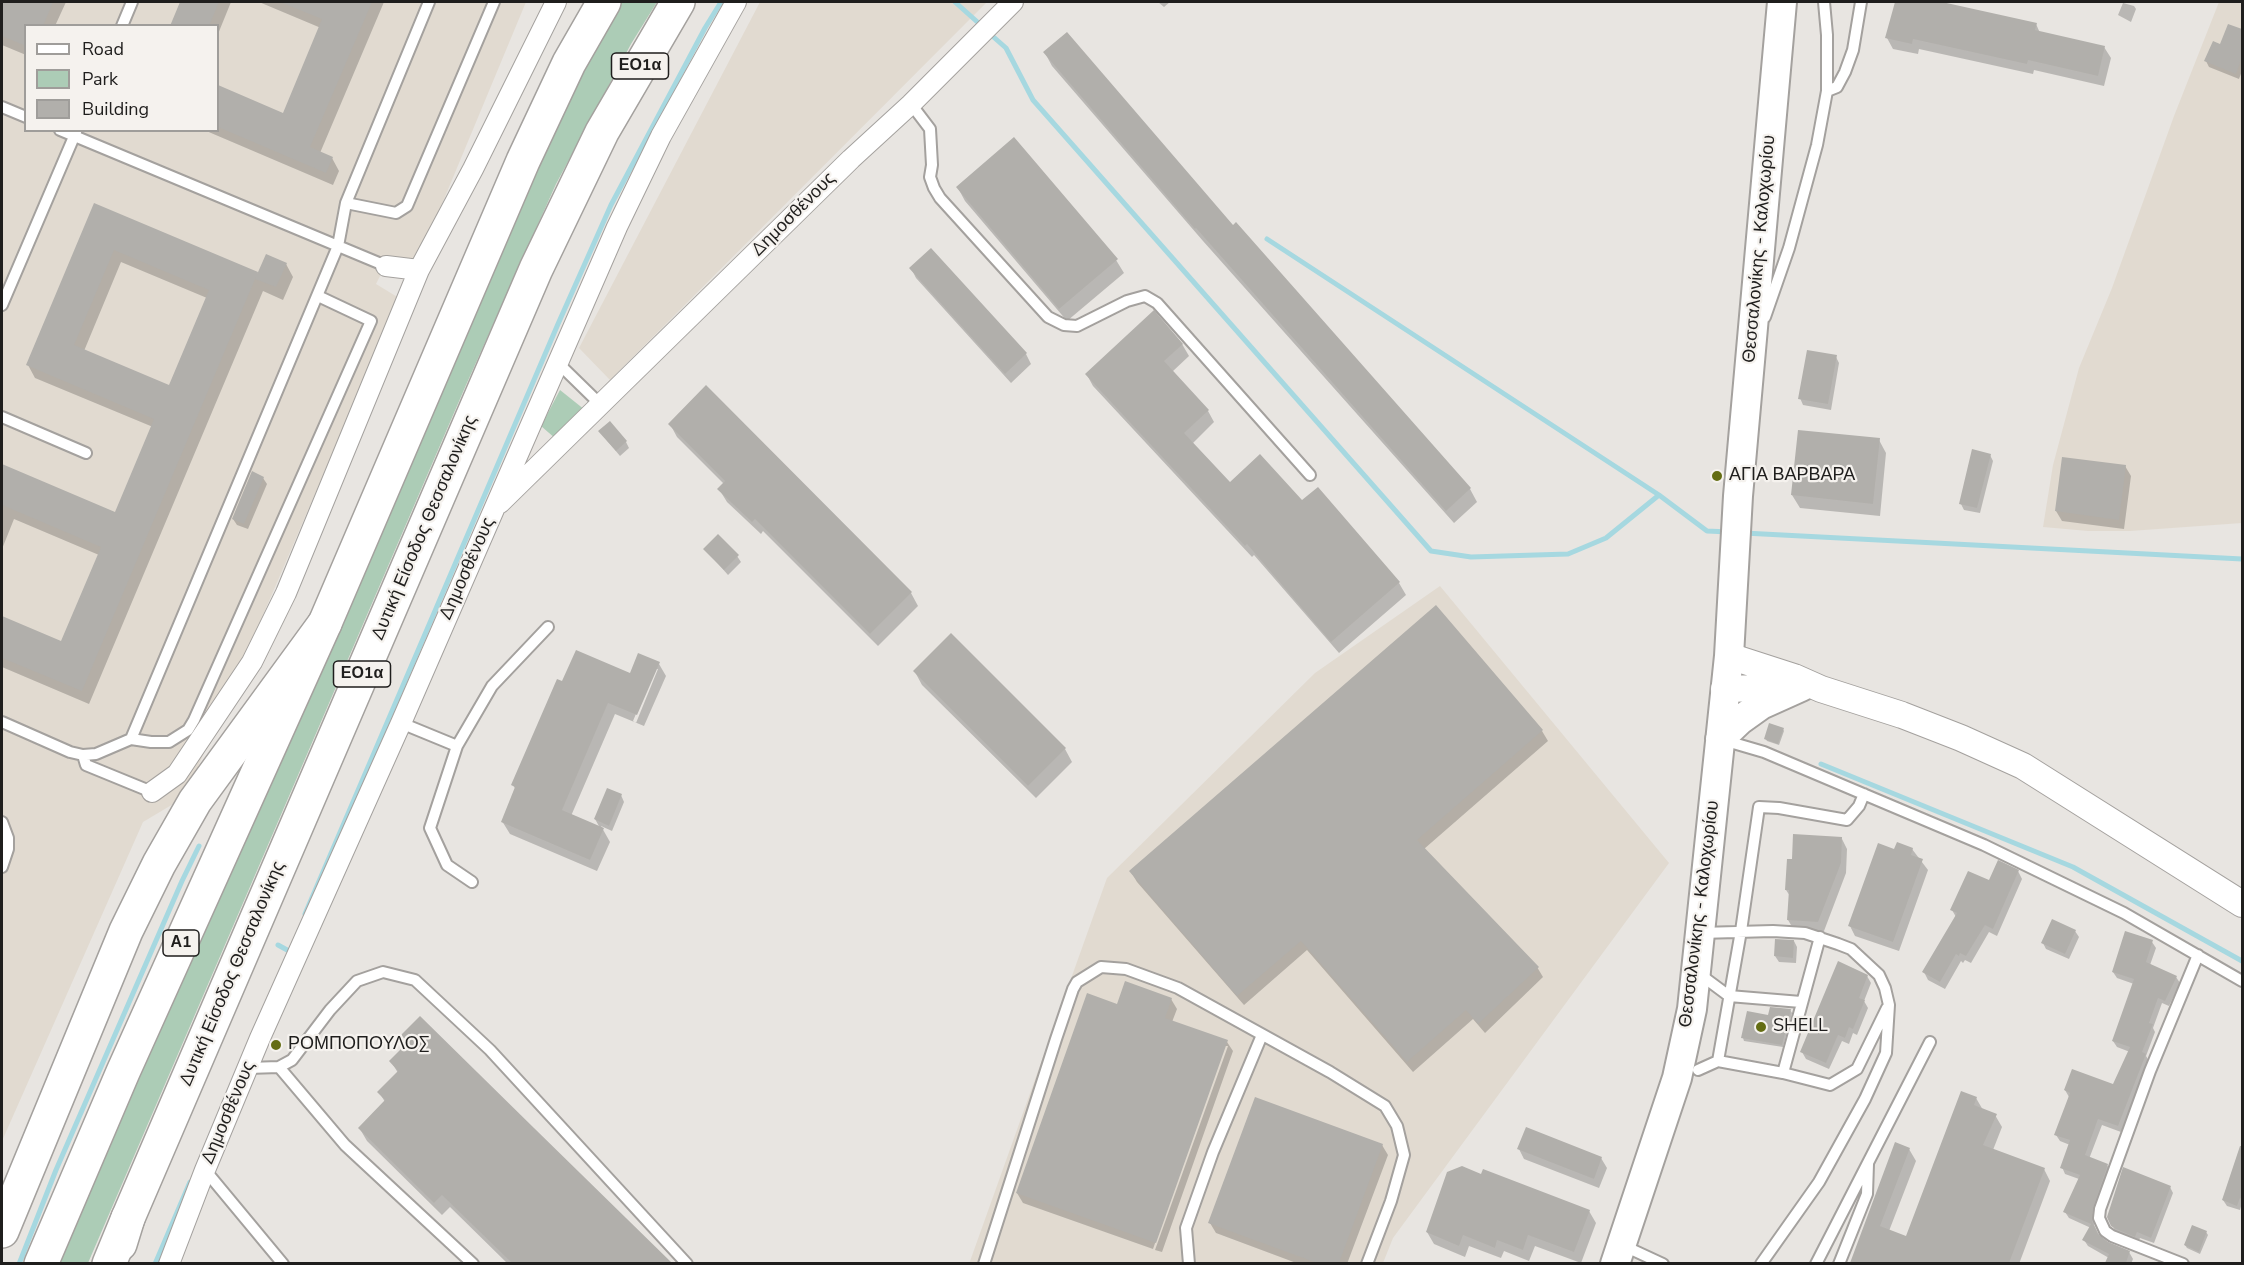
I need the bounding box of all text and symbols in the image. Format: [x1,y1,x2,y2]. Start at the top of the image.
legend [24,24,219,132]
text: Road [82,37,124,61]
road number: ΕΟ1α [612,53,668,79]
text: Park [82,67,118,91]
text: Building [82,97,149,121]
street label: Θεσσαλονίκης - Καλοχωρίου [1739,134,1781,364]
street label: Δημοσθένους [748,169,840,261]
street label: Δυτική Είσοδος Θεσσαλονίκης [368,412,482,644]
place label: ΑΓΙΑ ΒΑΡΒΑΡΑ [1729,465,1855,487]
marker: ΑΓΙΑ ΒΑΡΒΑΡΑ [1710,469,1724,483]
street label: Δημοσθένους [436,514,500,624]
road number: ΕΟ1α [334,661,391,687]
street label: Θεσσαλονίκης - Καλοχωρίου [1675,799,1725,1029]
street label: Δυτική Είσοδος Θεσσαλονίκης [176,858,290,1090]
road number: Α1 [163,930,199,956]
place label: SHELL [1773,1016,1828,1038]
marker: SHELL [1754,1020,1768,1034]
place label: ΡΟΜΠΟΠΟΥΛΟΣ [288,1034,430,1056]
marker: ΡΟΜΠΟΠΟΥΛΟΣ [269,1038,283,1052]
street label: Δημοσθένους [198,1058,260,1168]

